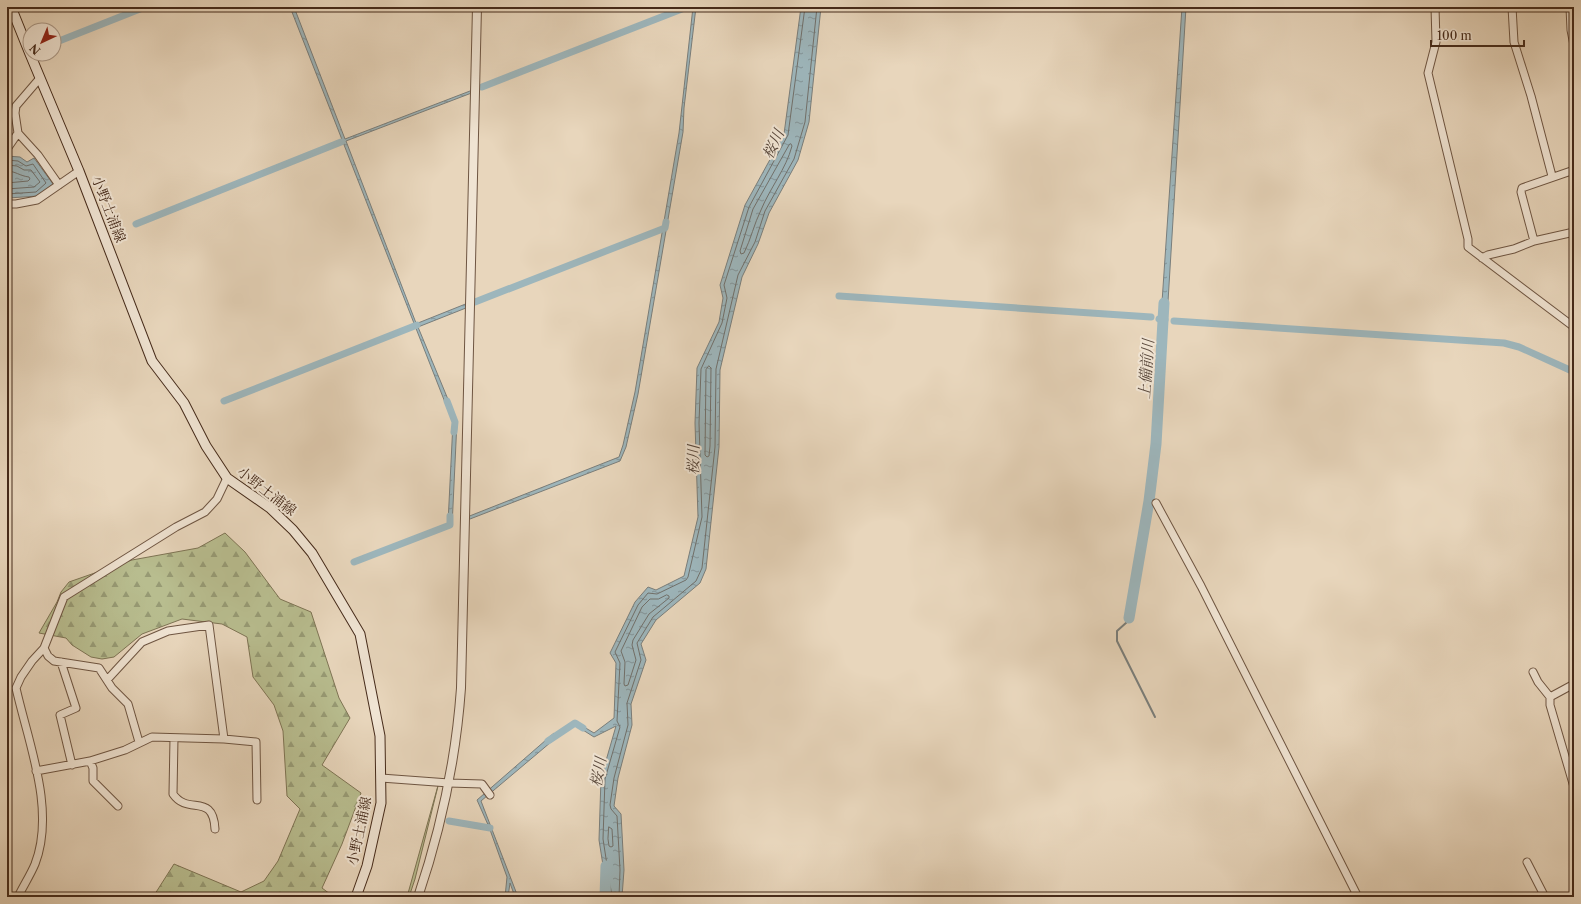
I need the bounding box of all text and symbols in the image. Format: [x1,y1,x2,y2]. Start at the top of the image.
north arrow [22,22,62,62]
scale bar [1431,22,1524,48]
text: 100 m [1437,28,1472,43]
text: N [26,41,43,58]
water label: 桜川 [758,125,789,162]
street label: 小野土浦線 [88,173,130,245]
water label: 上備前川 [1134,336,1158,400]
water label: 桜川 [683,443,703,475]
street label: 小野土浦線 [234,462,300,520]
water label: 桜川 [586,754,610,788]
street label: 小野土浦線 [343,795,375,867]

